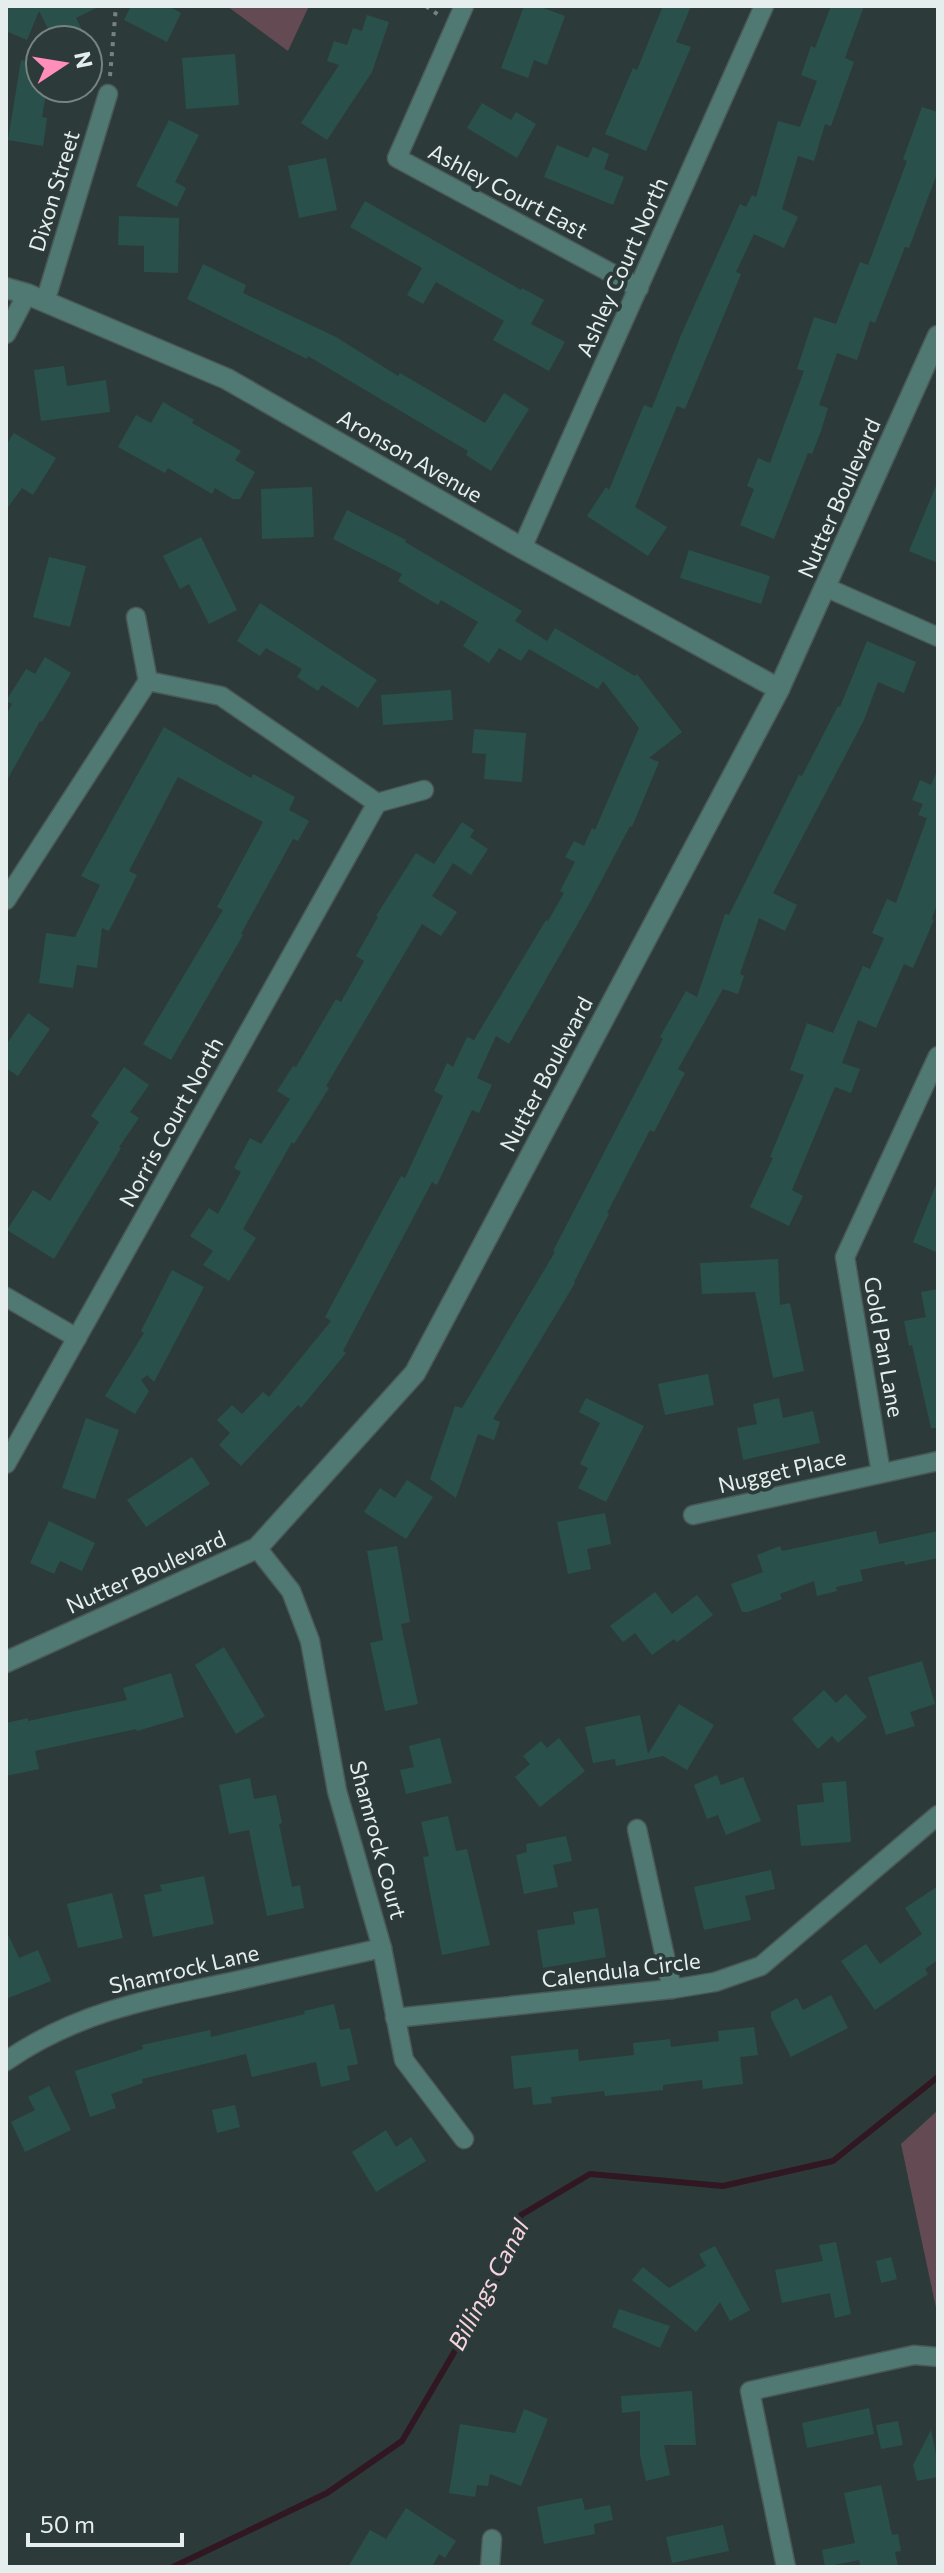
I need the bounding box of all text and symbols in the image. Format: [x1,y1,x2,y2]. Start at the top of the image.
north arrow [24,24,104,104]
text: N [69,49,99,71]
street label: Dixon Street [22,127,85,255]
street label: Ashley Court East [424,137,592,244]
street label: Ashley Court North [570,173,673,360]
street label: Aronson Avenue [333,403,487,508]
street label: Nutter Boulevard [791,414,886,582]
street label: Nutter Boulevard [493,992,598,1156]
street label: Norris Court North [113,1032,228,1211]
street label: Gold Pan Lane [859,1275,910,1419]
street label: Nugget Place [715,1443,849,1498]
street label: Nutter Boulevard [62,1524,230,1619]
street label: Shamrock Court [344,1758,413,1922]
street label: Shamrock Lane [106,1938,262,1999]
street label: Calendula Circle [540,1946,702,1993]
water label: Billings Canal [441,2213,535,2355]
scale bar [28,2497,182,2547]
text: 50 m [40,2509,95,2538]

